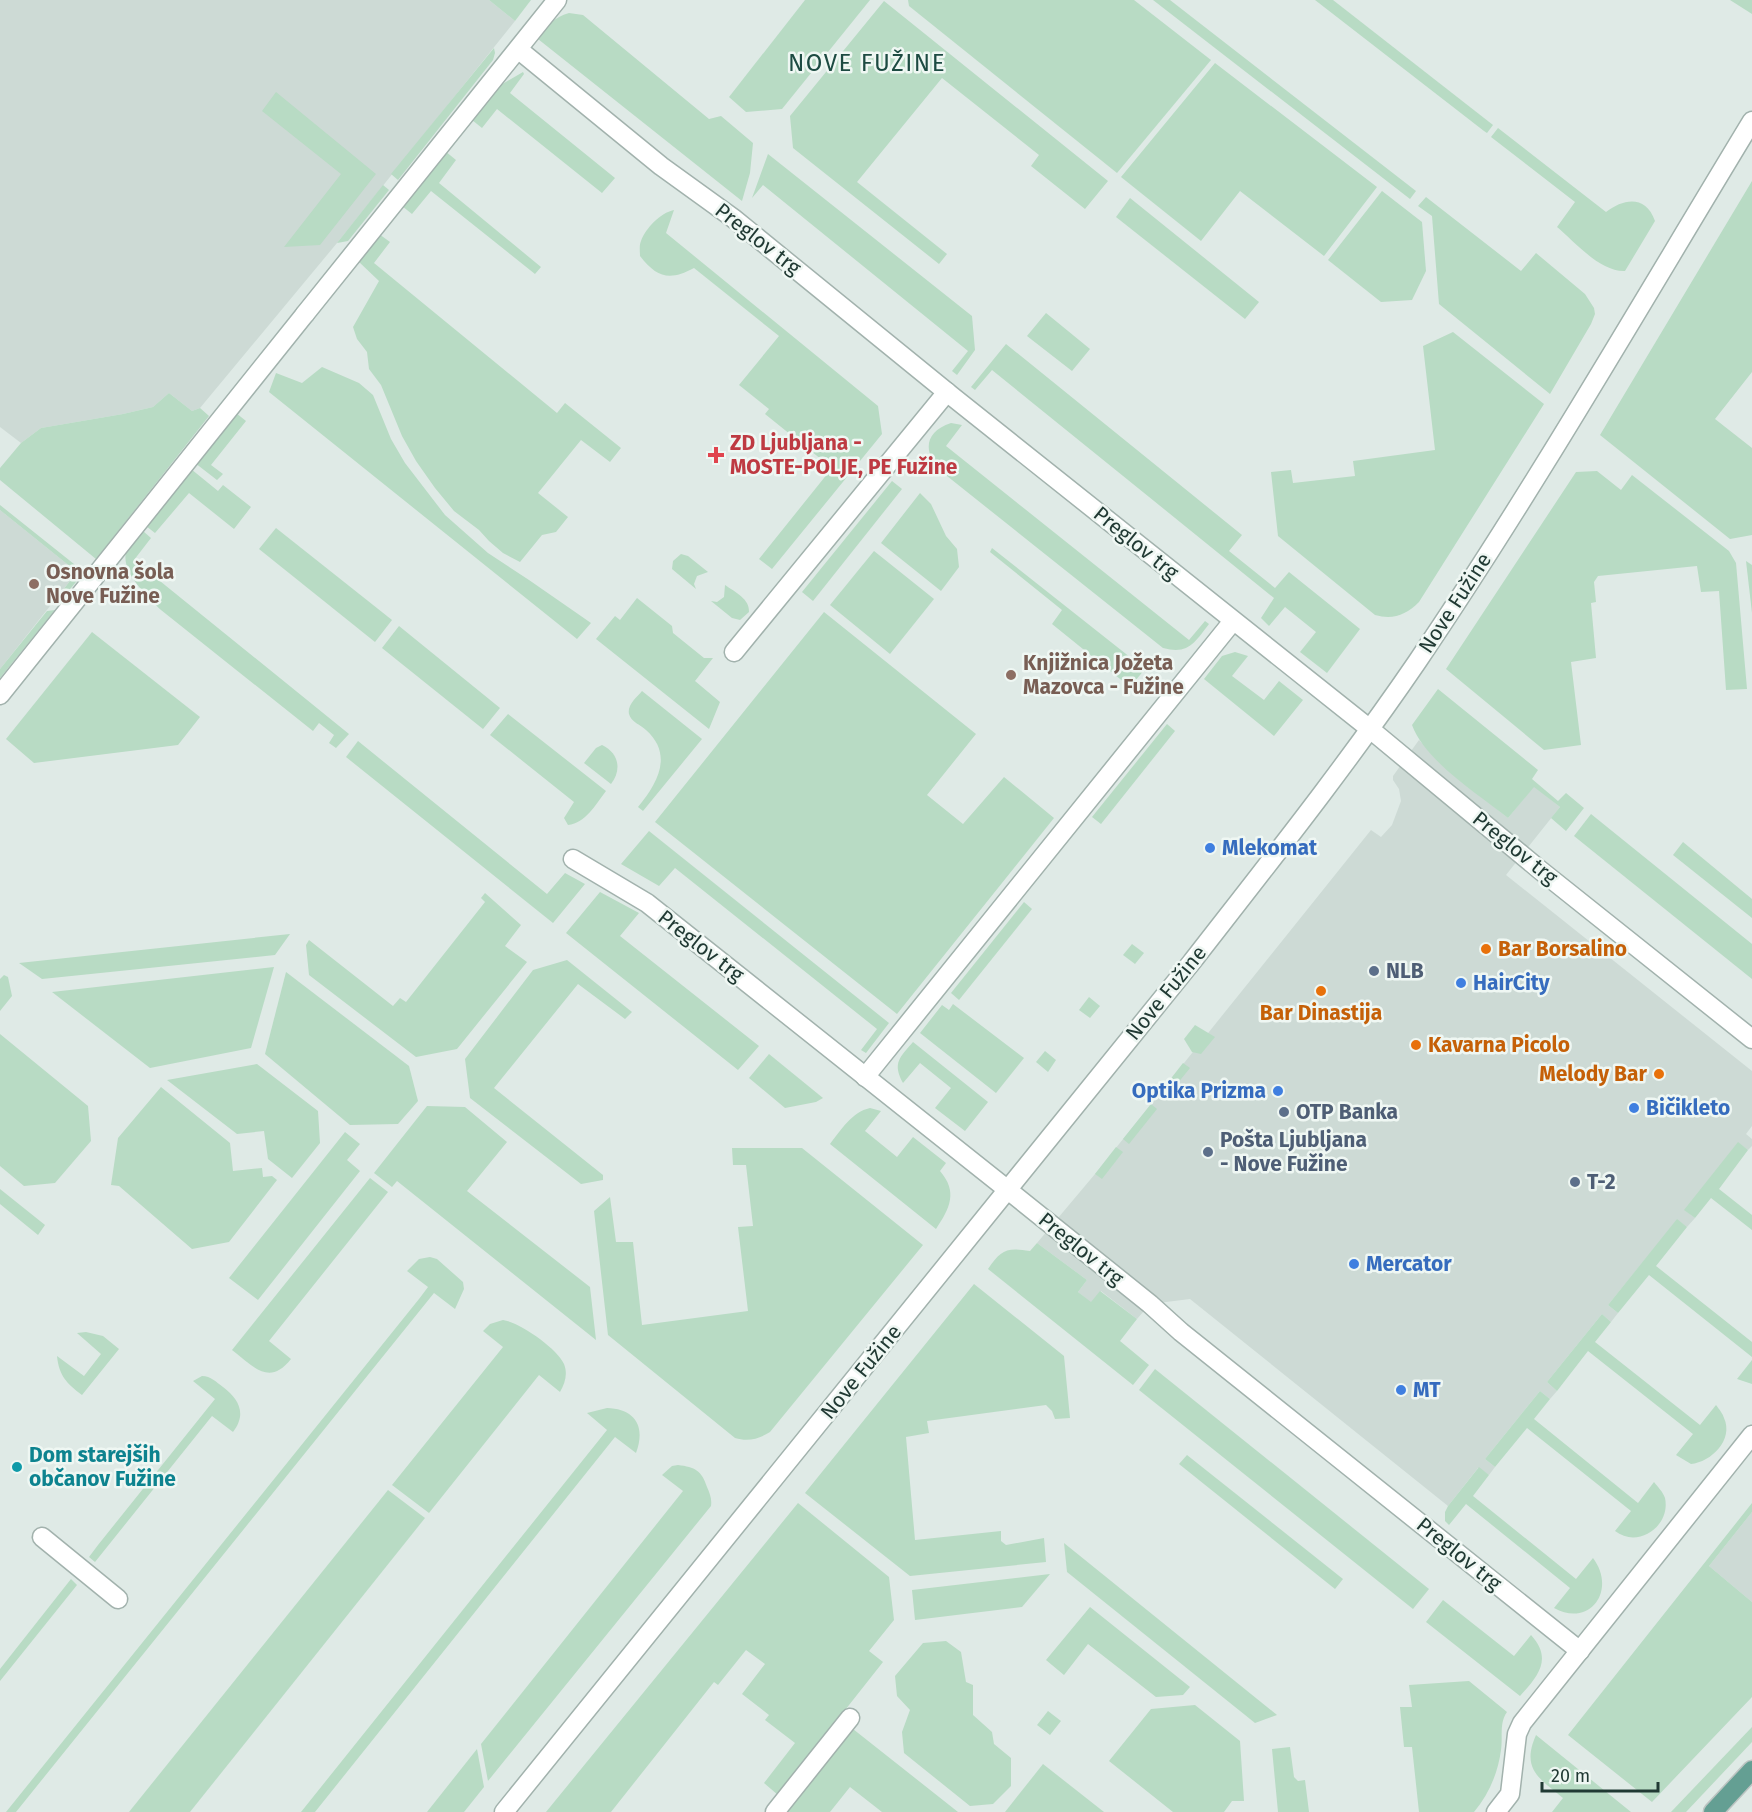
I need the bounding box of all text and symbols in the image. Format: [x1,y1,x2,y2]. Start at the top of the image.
district label: NOVE FUŽINE [788,49,946,77]
street label: Preglov trg [710,197,806,281]
place label: ZD Ljubljana - MOSTE-POLJE, PE Fužine [730,430,958,480]
marker: ZD Ljubljana - MOSTE-POLJE, PE Fužine [707,446,725,464]
street label: Preglov trg [1088,501,1184,585]
street label: Nove Fužine [1413,548,1497,658]
place label: Osnovna šola Nove Fužine [46,559,174,609]
marker: Osnovna šola Nove Fužine [27,577,41,591]
place label: Knjižnica Jožeta Mazovca - Fužine [1023,650,1184,700]
marker: Knjižnica Jožeta Mazovca - Fužine [1004,668,1018,682]
street label: Preglov trg [1467,806,1563,890]
place label: Mlekomat [1222,835,1318,861]
marker: Mlekomat [1203,841,1217,855]
street label: Preglov trg [653,904,749,988]
place label: Bar Borsalino [1498,936,1627,962]
street label: Nove Fužine [1120,940,1212,1046]
marker: Bar Borsalino [1479,942,1493,956]
place label: NLB [1386,958,1424,984]
marker: NLB [1367,964,1381,978]
place label: HairCity [1473,970,1550,996]
marker: HairCity [1454,976,1468,990]
marker: Bar Dinastija [1314,984,1328,998]
place label: Bar Dinastija [1260,1000,1382,1026]
place label: Kavarna Picolo [1428,1032,1570,1058]
marker: Kavarna Picolo [1409,1038,1423,1052]
place label: Melody Bar [1539,1061,1648,1087]
marker: Melody Bar [1652,1067,1666,1081]
place label: Optika Prizma [1132,1078,1266,1104]
marker: Optika Prizma [1271,1084,1285,1098]
place label: Bičikleto [1646,1095,1730,1121]
place label: OTP Banka [1296,1099,1398,1125]
marker: Bičikleto [1627,1101,1641,1115]
marker: OTP Banka [1277,1105,1291,1119]
place label: Pošta Ljubljana - Nove Fužine [1220,1127,1367,1177]
marker: Pošta Ljubljana - Nove Fužine [1201,1145,1215,1159]
place label: T-2 [1587,1169,1616,1195]
marker: T-2 [1568,1175,1582,1189]
street label: Preglov trg [1033,1207,1129,1291]
place label: Mercator [1366,1251,1452,1277]
marker: Mercator [1347,1257,1361,1271]
street label: Nove Fužine [815,1319,907,1425]
place label: MT [1413,1377,1441,1403]
marker: MT [1394,1383,1408,1397]
place label: Dom starejših občanov Fužine [29,1442,176,1492]
marker: Dom starejših občanov Fužine [10,1460,24,1474]
street label: Preglov trg [1411,1512,1507,1596]
scale bar [1542,1755,1658,1793]
text: 20 m [1551,1765,1590,1787]

